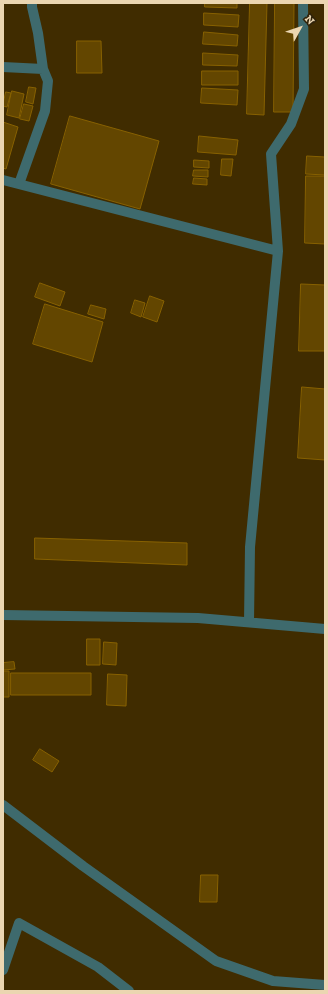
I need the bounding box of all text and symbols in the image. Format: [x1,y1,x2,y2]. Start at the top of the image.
north arrow [280,8,320,48]
text: N [302,13,317,27]

